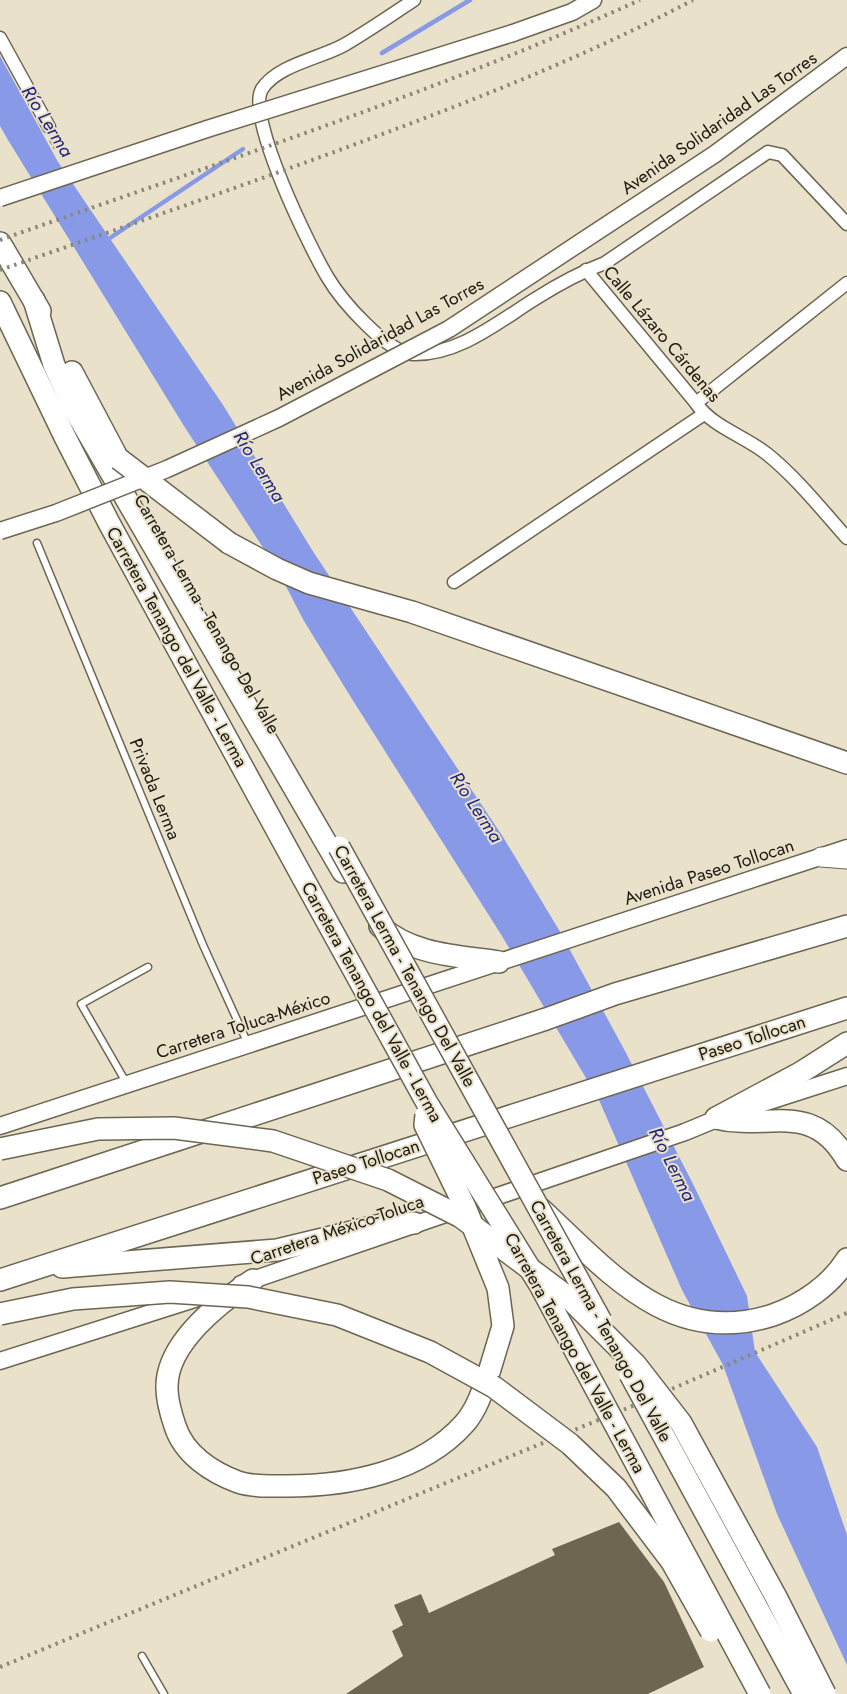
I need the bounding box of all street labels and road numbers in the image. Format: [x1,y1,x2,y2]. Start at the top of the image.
street label: Avenida Solidaridad Las Torres [616,45,822,201]
street label: Calle Lázaro Cárdenas [597,260,727,408]
street label: Avenida Solidaridad Las Torres [272,271,488,407]
street label: Carretera Lerma - Tenango Del Valle [127,489,287,739]
street label: Carretera Tenango del Valle - Lerma [100,522,254,772]
street label: Privada Lerma [123,734,187,844]
street label: Avenida Paseo Tollocan [621,832,797,912]
street label: Carretera Lerma - Tenango Del Valle [327,840,483,1092]
street label: Carretera Tenango del Valle - Lerma [295,877,449,1127]
street label: Carretera Toluca-México [153,985,334,1065]
street label: Paseo Tollocan [695,1008,809,1068]
street label: Paseo Tollocan [309,1132,423,1192]
street label: Carretera México-Toluca [247,1188,427,1272]
street label: Carretera Lerma - Tenango Del Valle [523,1195,679,1447]
street label: Carretera Tenango del Valle - Lerma [498,1228,652,1478]

